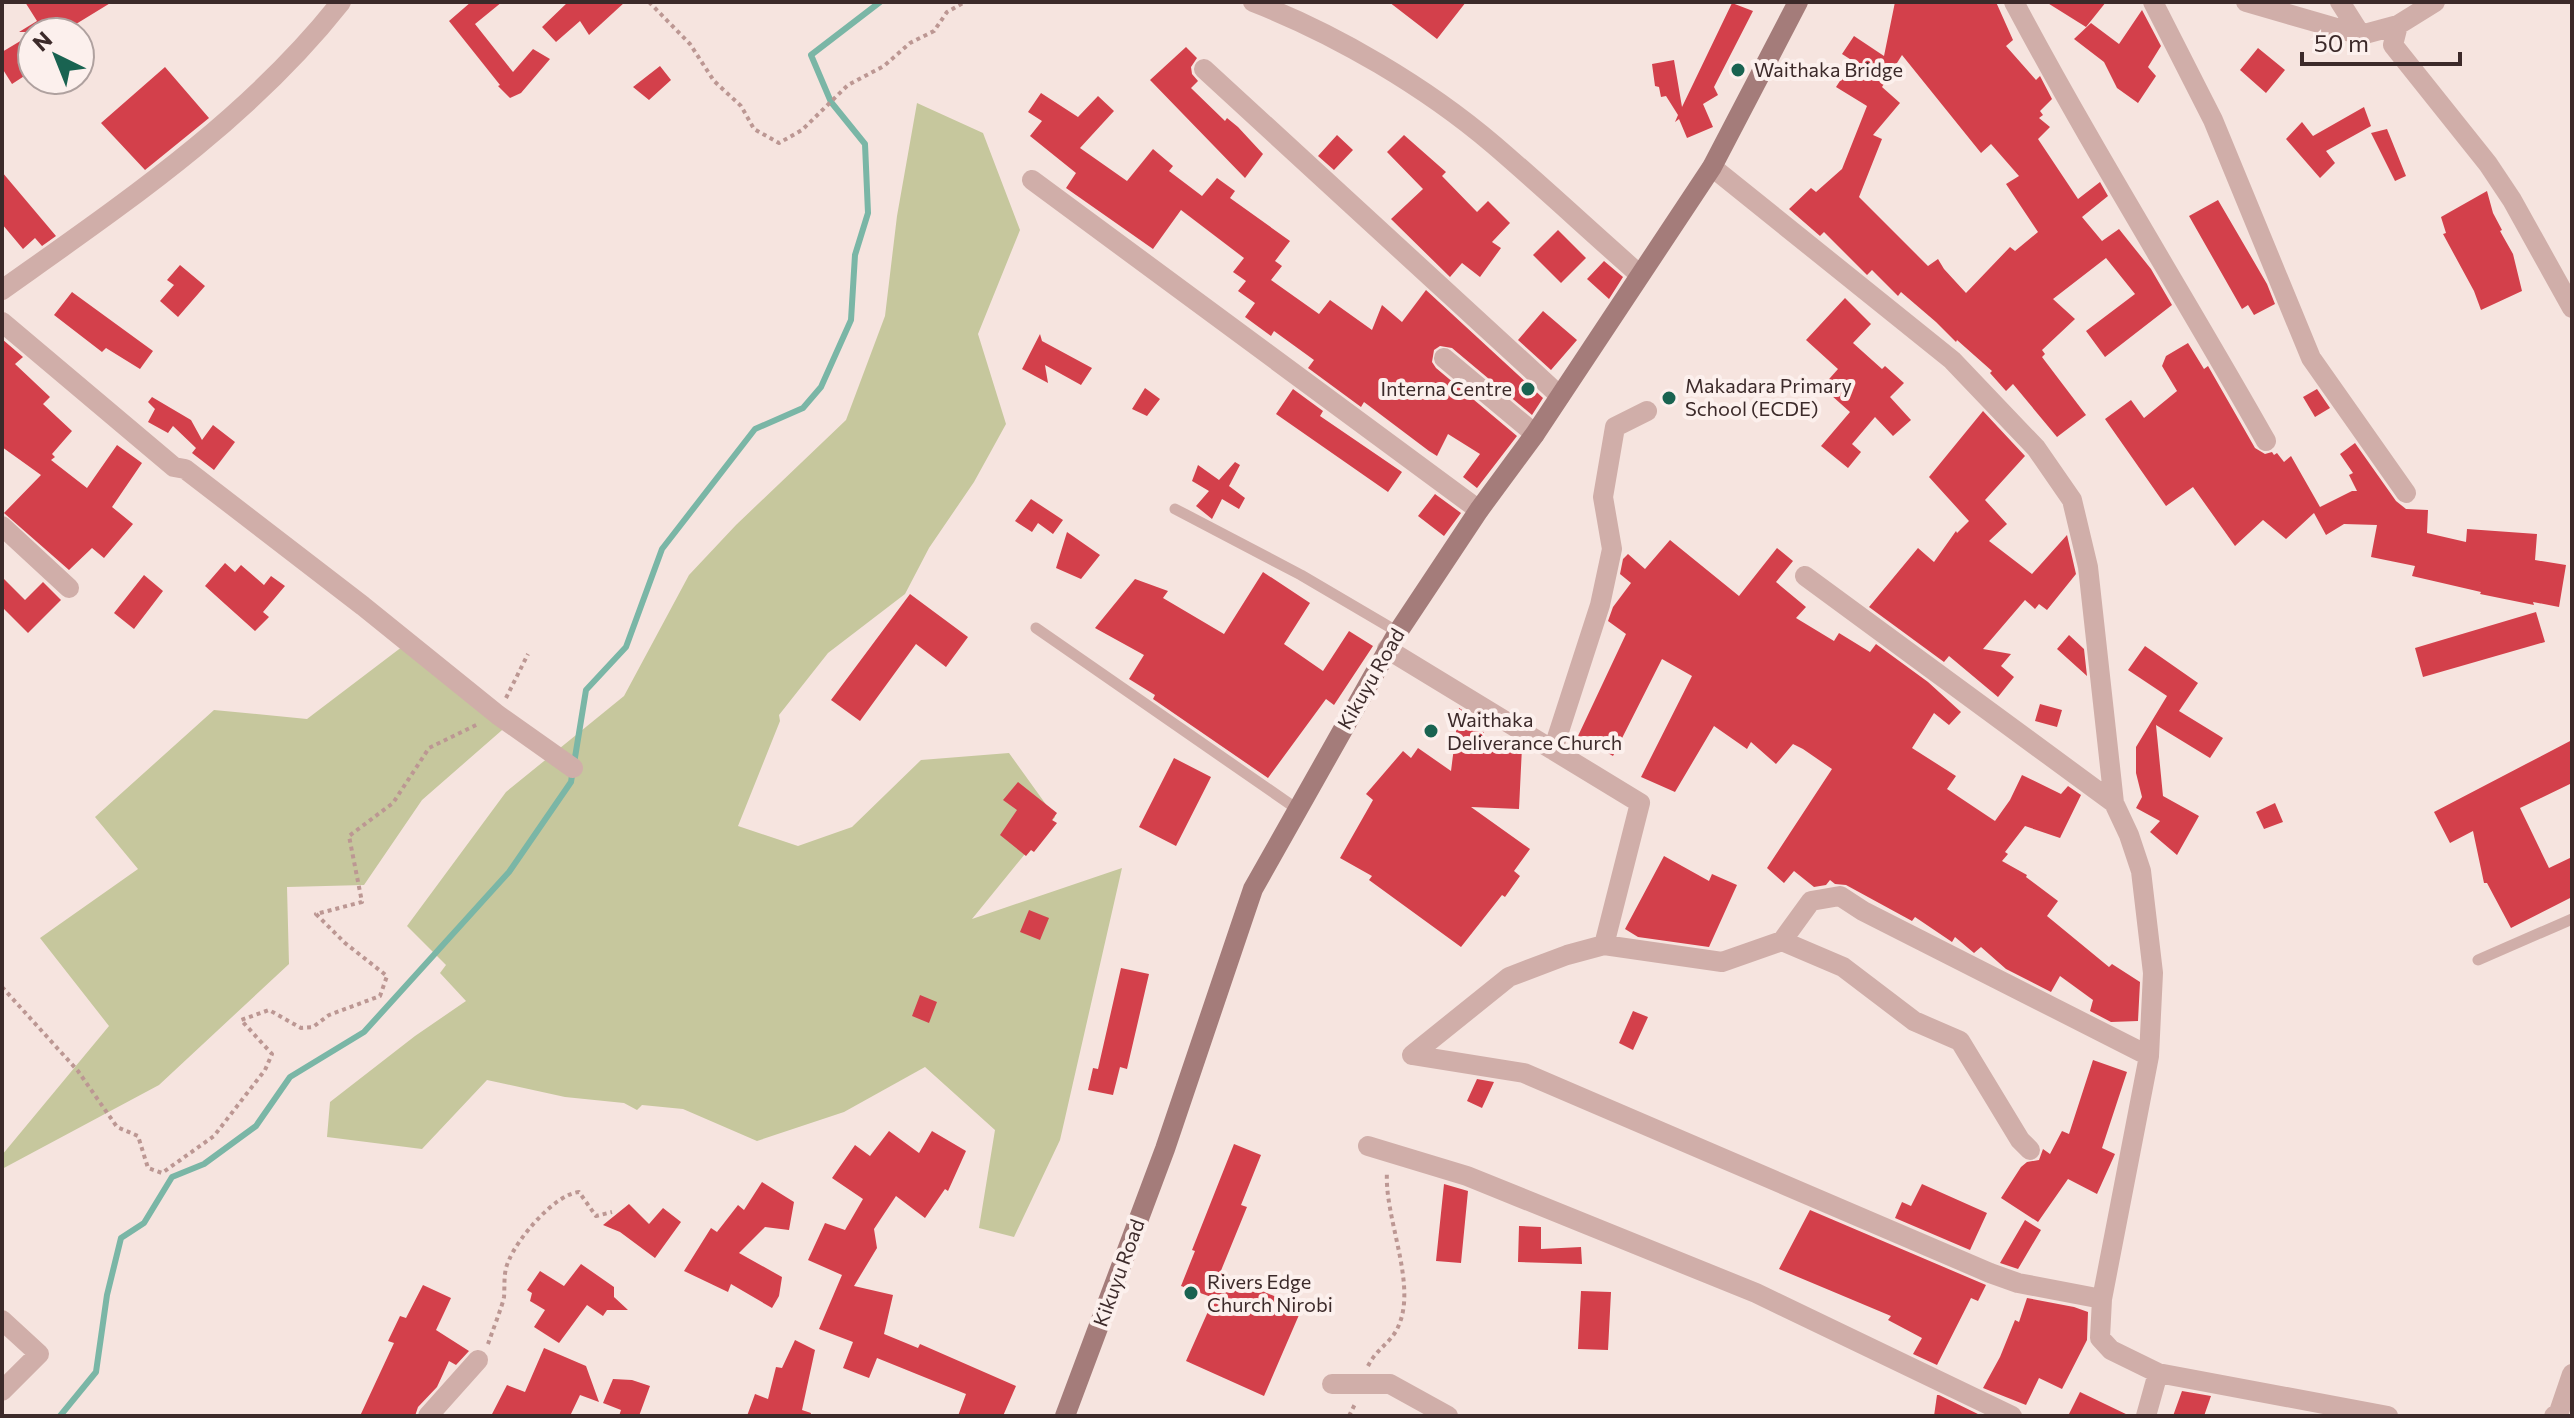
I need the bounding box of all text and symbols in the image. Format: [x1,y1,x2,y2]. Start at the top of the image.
north arrow [16,16,96,96]
scale bar [2302,16,2460,66]
text: N [27,26,57,57]
text: 50 m [2314,28,2369,57]
place label: Waithaka Bridge [1754,57,1903,81]
marker: Waithaka Bridge [1729,61,1747,79]
place label: Makadara Primary School (ECDE) [1685,373,1852,420]
place label: Interna Centre [1381,376,1512,400]
marker: Interna Centre [1519,380,1537,398]
marker: Makadara Primary School (ECDE) [1660,389,1678,407]
street label: Kikuyu Road [1332,624,1409,733]
place label: Waithaka Deliverance Church [1447,707,1622,754]
marker: Waithaka Deliverance Church [1422,722,1440,740]
street label: Kikuyu Road [1088,1216,1149,1330]
place label: Rivers Edge Church Nirobi [1207,1269,1333,1316]
marker: Rivers Edge Church Nirobi [1182,1284,1200,1302]

